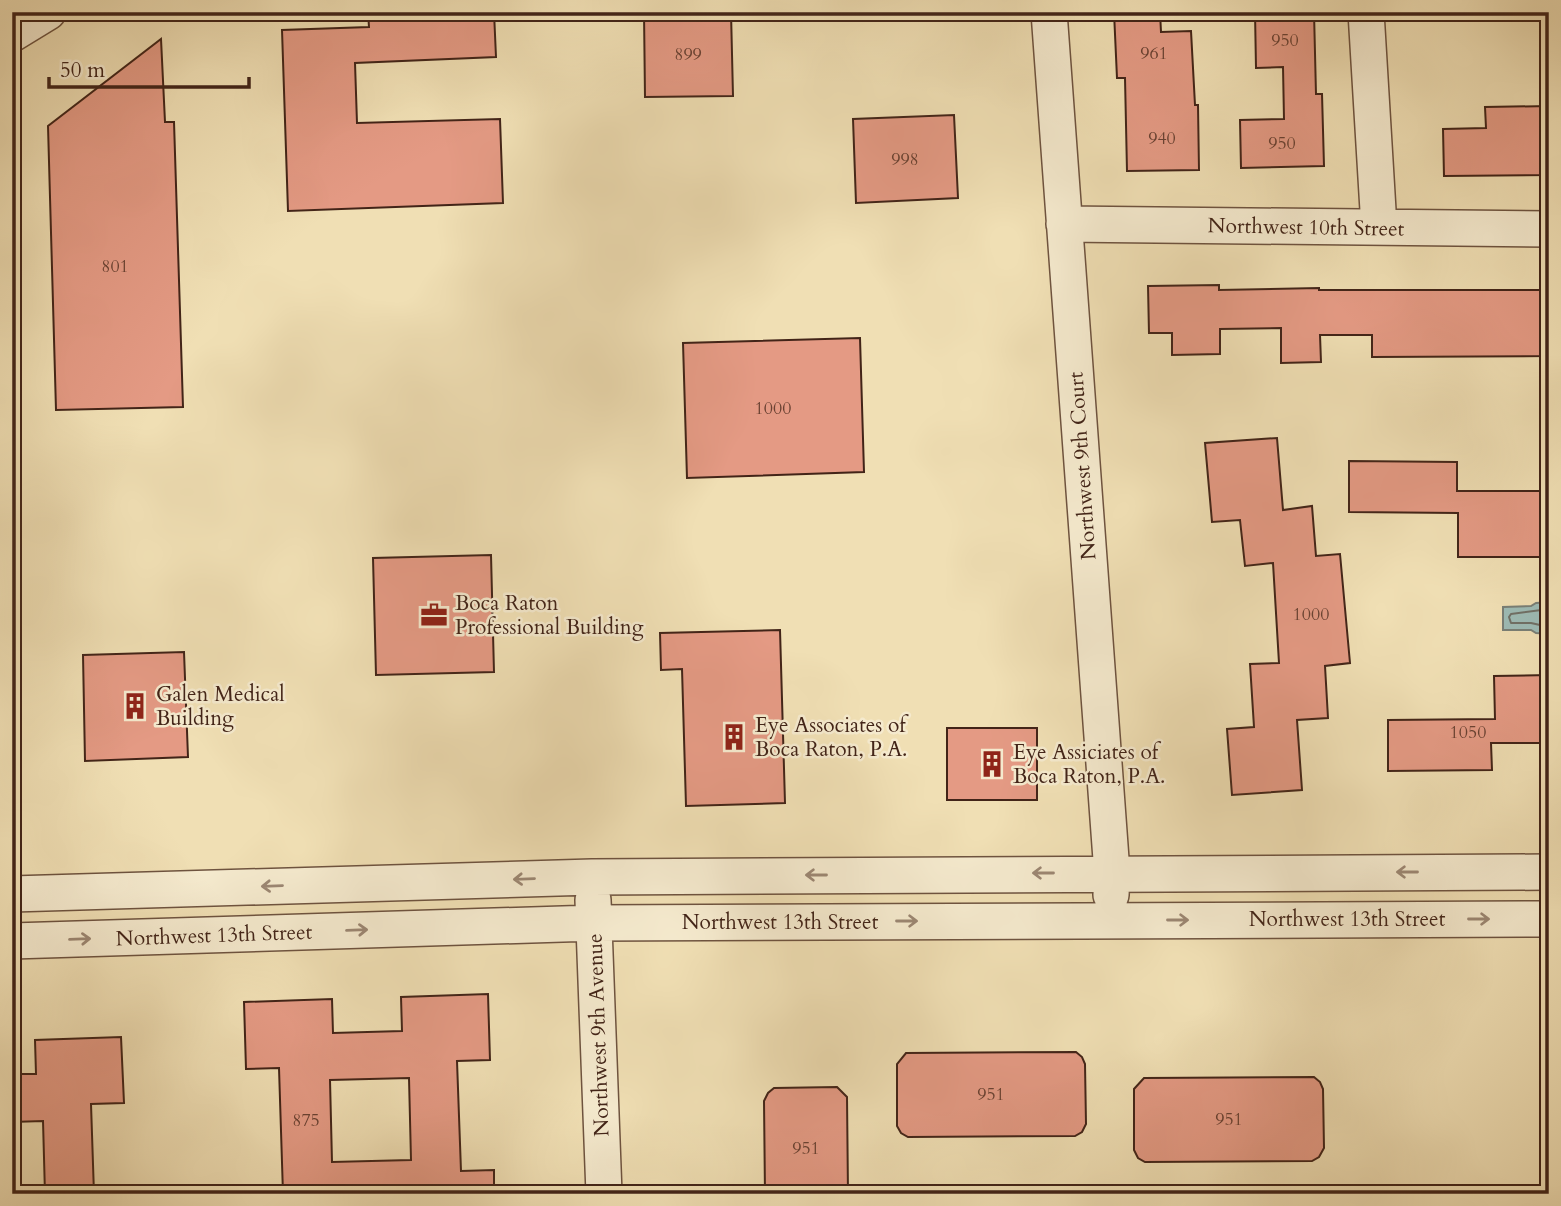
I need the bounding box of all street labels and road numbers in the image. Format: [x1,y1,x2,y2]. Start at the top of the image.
street label: Northwest 10th Street [1207,211,1405,244]
street label: Northwest 9th Court [1061,371,1104,561]
street label: Northwest 13th Street [1249,905,1446,934]
street label: Northwest 13th Street [682,908,879,937]
street label: Northwest 13th Street [115,918,313,953]
street label: Northwest 9th Avenue [580,933,617,1137]

